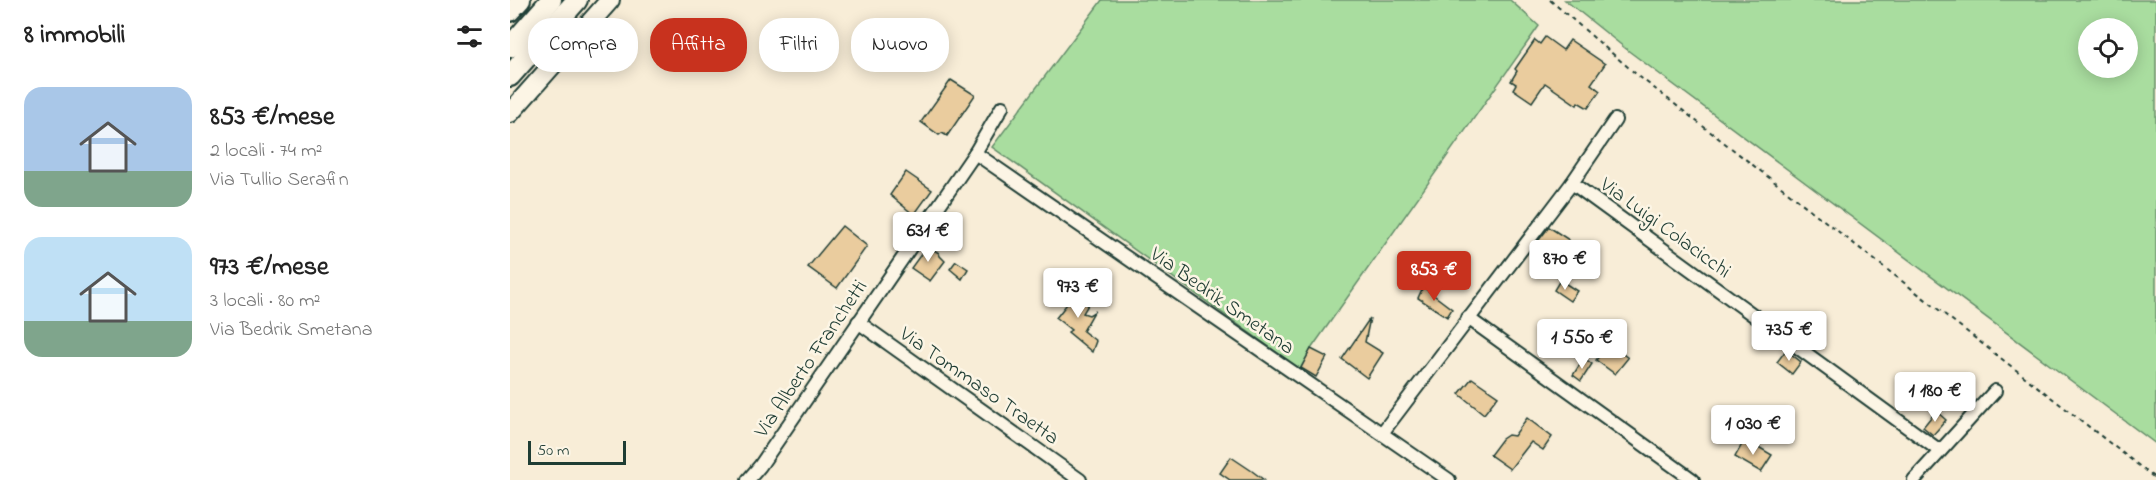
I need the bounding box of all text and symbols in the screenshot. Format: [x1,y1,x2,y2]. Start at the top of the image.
text: 8 immobili [24,17,125,55]
chip: Compra [528,18,638,72]
chip: Affitta [650,18,747,72]
chip: Filtri [759,18,839,72]
chip: Nuovo [851,18,949,72]
map controls [2078,18,2138,78]
button: locate [2078,18,2138,78]
icon: filters [453,20,486,53]
text: 853 €/mese [210,99,335,137]
icon: home [72,111,144,183]
text: 2 locali · 74 m² [210,137,323,166]
text: Via Tullio Serafin [210,166,349,195]
street label: Via Luigi Colacicchi [1591,170,1737,288]
pin: 631 € [886,212,970,263]
text: 631 € [907,217,949,246]
street label: Via Bedrik Smetana [1143,240,1300,363]
pin: 870 € [1523,240,1607,291]
text: 870 € [1543,245,1587,274]
text: 973 €/mese [210,249,329,287]
pin: 853 € [1392,251,1476,302]
text: 853 € [1411,256,1457,285]
icon: home [72,261,144,333]
pin: 973 € [1036,268,1120,319]
text: 973 € [1057,273,1099,302]
street label: Via Alberto Franchetti [747,274,876,445]
text: 3 locali · 80 m² [210,287,321,316]
pin: 735 € [1747,311,1831,362]
text: Via Bedrik Smetana [210,316,373,345]
text: 735 € [1766,316,1812,345]
pin: 1 550 € [1527,319,1637,370]
street label: Via Tommaso Traetta [892,320,1065,453]
text: 1 550 € [1551,324,1613,353]
pin: 1 180 € [1880,372,1990,423]
text: 1 180 € [1909,377,1961,406]
pin: 1 030 € [1698,405,1808,456]
text: 1 030 € [1725,410,1781,439]
scale bar [528,438,626,466]
text: 50 m [537,439,569,463]

